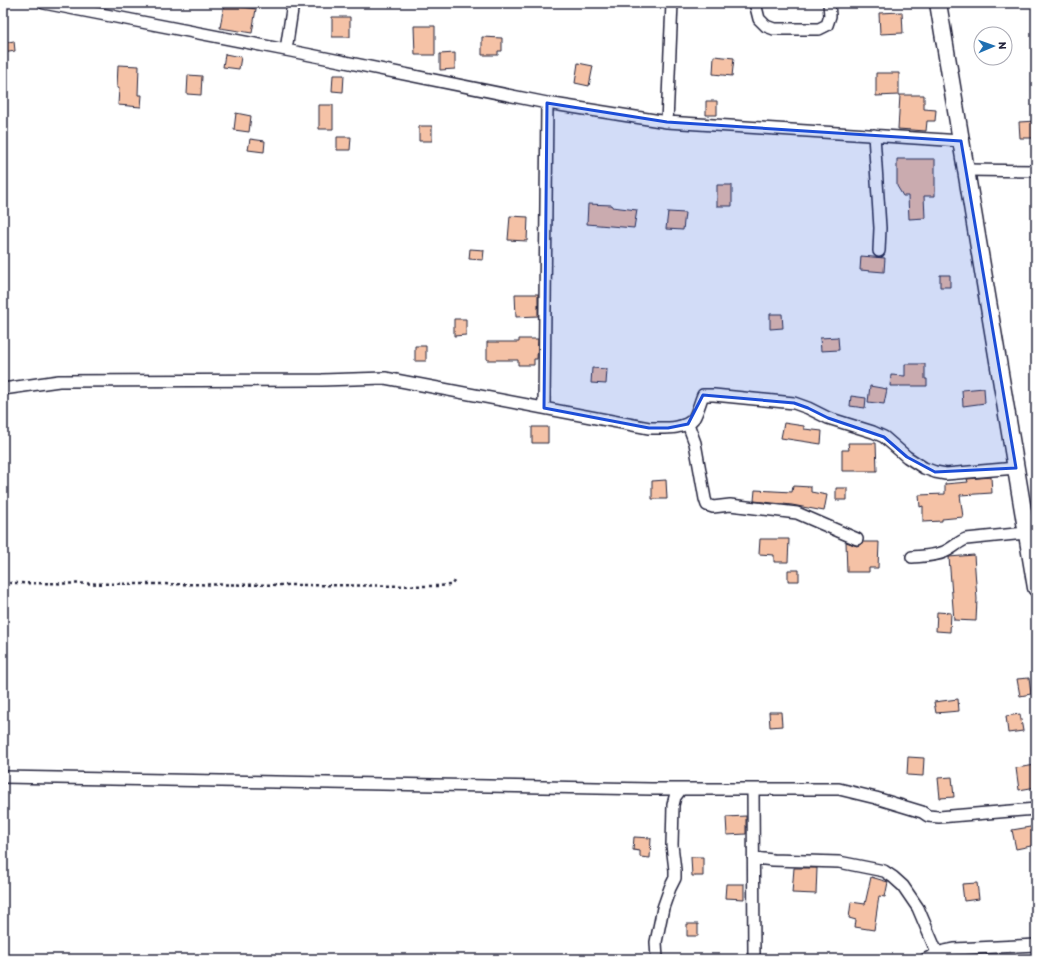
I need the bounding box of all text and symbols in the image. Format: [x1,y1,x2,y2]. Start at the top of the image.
north arrow [973,26,1013,66]
text: N [996,42,1009,50]

